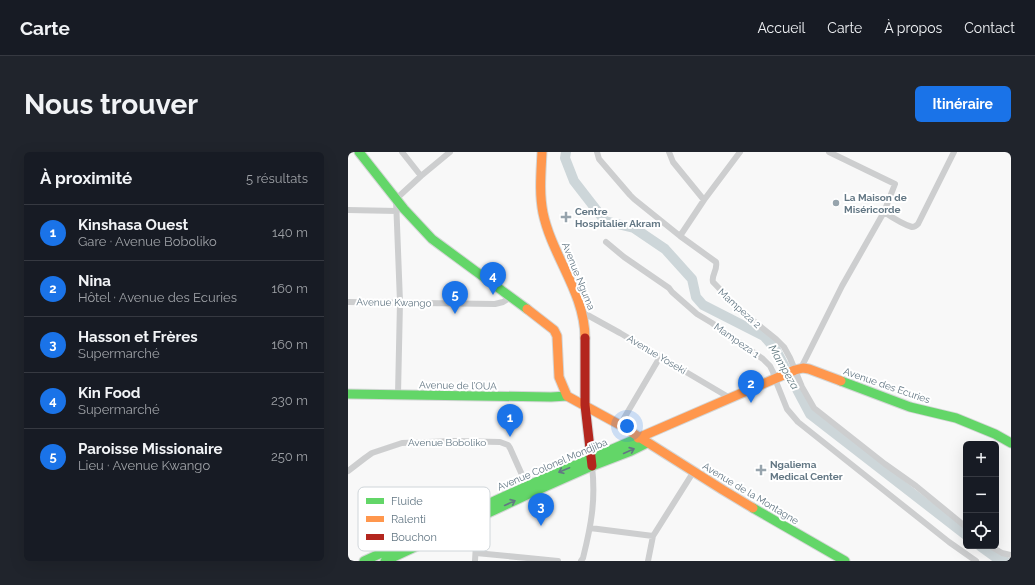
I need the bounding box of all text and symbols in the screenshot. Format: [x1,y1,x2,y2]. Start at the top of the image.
text: Carte [20,17,70,39]
text: Accueil [757,20,805,36]
text: Carte [827,20,862,36]
text: À propos [884,20,942,36]
text: Contact [964,20,1015,36]
button: Itinéraire [915,86,1011,122]
text: Nous trouver [24,88,198,121]
text: À proximité [40,168,132,188]
text: 5 résultats [246,171,308,186]
place label: La Maison de Miséricorde [844,192,907,215]
marker: La Maison de Miséricorde [831,198,841,208]
place label: Centre Hospitalier Akram [575,206,660,229]
marker: Centre Hospitalier Akram [560,211,572,223]
text: Kinshasa Ouest [78,216,188,234]
text: 1 [50,225,56,240]
text: 140 m [272,225,308,240]
text: Gare · Avenue Boboliko [78,234,217,249]
street label: Avenue Nguma [560,241,597,312]
pin: 4 [480,262,506,295]
text: Nina [78,272,111,290]
text: 2 [49,281,57,296]
text: 160 m [271,281,308,296]
pin: 5 [442,281,468,314]
street label: Mampeza 2 [716,286,763,330]
text: Hôtel · Avenue des Ecuries [78,290,237,305]
street label: Avenue Kwango [356,296,432,309]
street label: Mampeza 1 [712,321,762,360]
text: Hasson et Frères [78,328,198,346]
street label: Avenue Yoseki [625,332,688,376]
text: 3 [49,337,57,352]
text: 160 m [271,337,308,352]
water label: Mampeza [766,343,802,392]
text: Supermarché [78,346,160,361]
street label: Avenue des Ecuries [842,365,932,406]
pin: 2 [738,370,764,403]
street label: Avenue de l’OUA [419,379,497,392]
text: Kin Food [78,384,141,402]
text: 4 [49,393,57,408]
text: 230 m [271,393,308,408]
text: Supermarché [78,402,160,417]
pin: 1 [497,404,523,437]
your location [617,416,637,436]
street label: Avenue Colonel Mondjiba [495,436,609,493]
street label: Avenue Boboliko [408,437,486,448]
text: Paroisse Missionaire [78,440,223,458]
map controls [963,441,999,549]
button: + [963,441,999,477]
one-way arrow [622,447,634,455]
text: 5 [49,449,57,464]
text: 250 m [271,449,308,464]
text: Lieu · Avenue Kwango [78,458,210,473]
place label: Ngaliema Medical Center [770,459,843,482]
street label: Avenue de la Montagne [701,460,801,527]
marker: Ngaliema Medical Center [755,464,767,476]
one-way arrow [559,467,571,474]
button: − [963,477,999,513]
legend [358,487,490,551]
pin: 3 [528,493,554,526]
text: Fluide [391,495,423,508]
one-way arrow [503,499,515,506]
text: Ralenti [391,513,426,526]
button: locate [963,513,999,549]
text: Bouchon [391,531,437,544]

